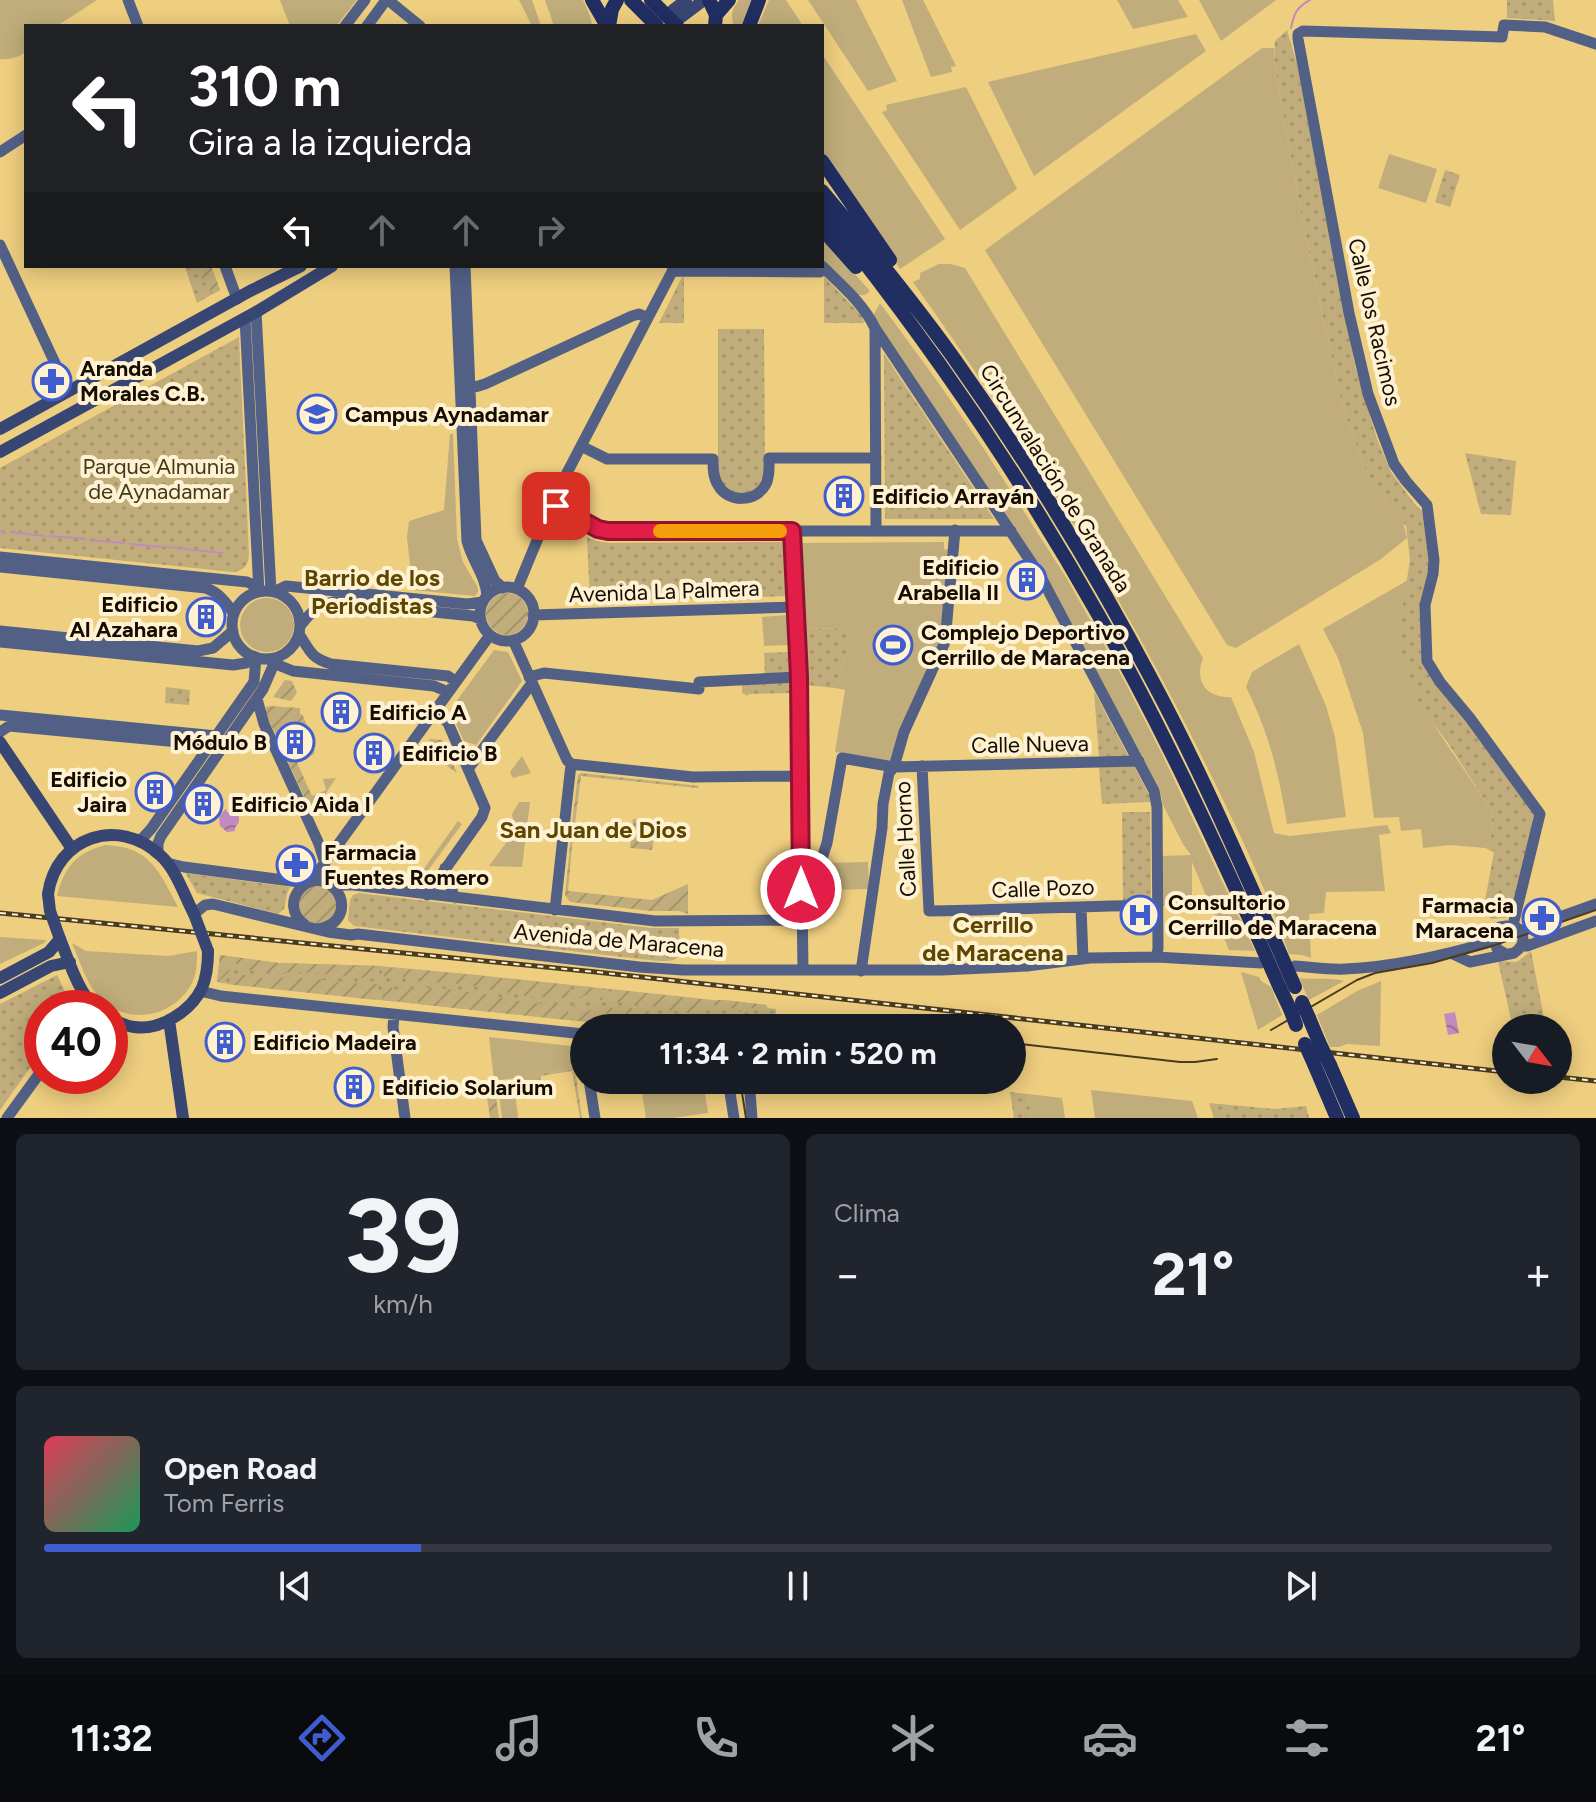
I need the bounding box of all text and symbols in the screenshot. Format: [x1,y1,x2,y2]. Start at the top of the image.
text: 310 m [188,53,341,120]
icon: left [56,56,160,160]
text: Gira a la izquierda [188,121,472,164]
icon: left [276,208,320,252]
icon: ahead [360,208,404,252]
icon: ahead [444,208,488,252]
icon: right [528,208,572,252]
street label: Calle los Racimos [1342,236,1407,409]
place label: Aranda Morales C.B. [80,355,205,407]
street label: Circunvalación de Granada [974,359,1137,597]
pharmacy icon: Aranda Morales C.B. [31,360,73,402]
school or university icon: Campus Aynadamar [296,393,338,435]
place label: Campus Aynadamar [345,401,549,428]
park label: Parque Almunia de Aynadamar [83,453,235,505]
pin [522,472,590,540]
building icon: Edificio Arrayán [823,475,865,517]
place label: Edificio Arrayán [872,483,1034,510]
icon: arrive [534,484,578,528]
place label: Edificio Arabella II [897,554,999,606]
building icon: Edificio Arabella II [1006,559,1048,601]
district label: Barrio de los Periodistas [304,563,440,620]
street label: Avenida La Palmera [568,575,760,608]
place label: Edificio Al Azahara [69,591,178,643]
building icon: Edificio Al Azahara [185,596,227,638]
place label: Complejo Deportivo Cerrillo de Maracena [921,619,1130,671]
sports icon: Complejo Deportivo Cerrillo de Maracena [872,624,914,666]
building icon: Edificio A [320,691,362,733]
place label: Edificio A [369,699,467,726]
building icon: Módulo B [274,721,316,763]
place label: Módulo B [173,729,267,756]
street label: Calle Nueva [971,730,1089,759]
building icon: Edificio B [353,732,395,774]
place label: Edificio B [402,740,497,767]
place label: Edificio Jaira [50,766,127,818]
building icon: Edificio Jaira [134,771,176,813]
street label: Calle Horno [889,780,922,898]
building icon: Edificio Aida I [182,783,224,825]
place label: Edificio Aida I [231,791,371,818]
district label: San Juan de Dios [499,815,687,844]
place label: Farmacia Fuentes Romero [324,839,489,891]
pharmacy icon: Farmacia Fuentes Romero [275,844,317,886]
position arrow [759,847,843,931]
street label: Calle Pozo [991,873,1095,904]
place label: Consultorio Cerrillo de Maracena [1168,889,1377,941]
place label: Farmacia Maracena [1415,892,1514,944]
hospital icon: Consultorio Cerrillo de Maracena [1119,894,1161,936]
pharmacy icon: Farmacia Maracena [1521,897,1563,939]
district label: Cerrillo de Maracena [922,910,1064,967]
street label: Avenida de Maracena [513,918,725,963]
speed limit sign: 40 [24,990,128,1094]
north arrow [1492,1014,1572,1094]
map controls [1492,1014,1572,1094]
building icon: Edificio Madeira [204,1021,246,1063]
place label: Edificio Madeira [253,1029,417,1056]
text: 11:34 · 2 min · 520 m [659,1035,937,1072]
building icon: Edificio Solarium [333,1066,375,1108]
place label: Edificio Solarium [382,1074,553,1101]
text: 39 [344,1173,462,1298]
text: Clima [834,1197,900,1229]
text: 21° [1152,1238,1234,1310]
text: − [834,1248,861,1301]
text: + [1525,1248,1552,1301]
text: km/h [373,1288,433,1320]
text: Open Road [164,1450,317,1487]
text: Tom Ferris [164,1487,284,1519]
icon: previous [273,1564,317,1608]
icon: pause [776,1564,820,1608]
icon: next [1279,1564,1323,1608]
icon: directions [294,1710,350,1766]
icon: music [491,1710,547,1766]
icon: phone [688,1710,744,1766]
icon: climate [885,1710,941,1766]
icon: car [1082,1710,1138,1766]
icon: filters [1279,1710,1335,1766]
text: 11:32 [71,1717,153,1760]
text: 21° [1476,1717,1525,1760]

